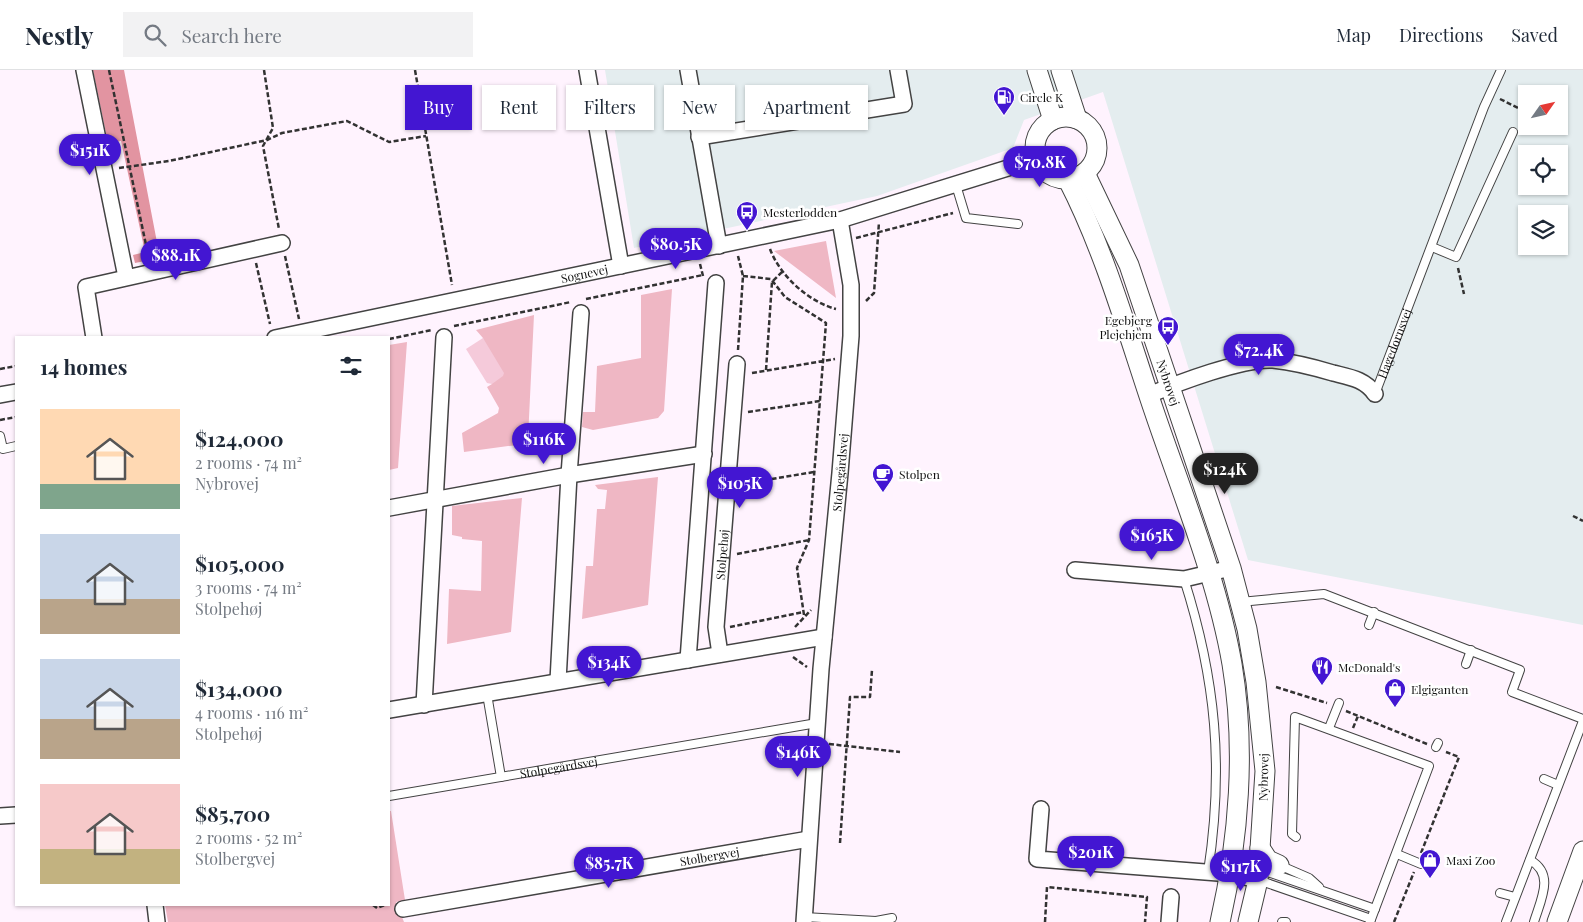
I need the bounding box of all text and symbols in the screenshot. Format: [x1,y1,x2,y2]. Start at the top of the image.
search box [123,12,473,57]
text: Nestly [25,19,93,51]
icon: search [141,21,169,49]
text: Search here [181,22,282,48]
text: Map [1336,23,1371,47]
text: Directions [1399,23,1483,47]
text: Saved [1511,23,1558,47]
chip: Buy [405,85,472,130]
chip: Rent [482,85,556,130]
chip: Filters [566,85,654,130]
chip: New [664,85,735,130]
chip: Apartment [745,85,868,130]
fuel station icon: Circle K [992,85,1016,116]
north arrow [1518,85,1568,135]
map controls [1518,85,1568,255]
place label: Circle K [1020,89,1063,105]
pin: $151K [55,134,125,176]
text: $151K [70,139,110,160]
button: locate [1518,145,1568,195]
pin: $70.8K [999,146,1081,188]
text: $70.8K [1014,151,1066,172]
bus stop icon: Mesterlodden [735,200,759,231]
place label: Mesterlodden [763,204,837,220]
button: layers [1518,205,1568,255]
pin: $80.5K [635,228,717,270]
text: $80.5K [650,233,702,254]
pin: $88.1K [135,238,217,281]
text: $88.1K [151,244,201,265]
street label: Sognevej [559,261,609,286]
street label: Hagedornsvej [1374,306,1415,381]
place label: Egebjerg Plejehjem [1099,312,1153,342]
bus stop icon: Egebjerg Plejehjem [1156,315,1180,346]
pin: $72.4K [1218,334,1300,376]
text: $72.4K [1234,339,1284,360]
text: 14 homes [40,352,127,380]
icon: filters [337,352,365,380]
street label: Nybrovej [1153,357,1184,408]
pin: $116K [509,422,579,465]
text: $124,000 [195,424,284,452]
text: $116K [523,428,565,449]
icon: home [80,429,140,489]
street label: Stolpegårdsvej [828,433,851,512]
text: 2 rooms · 74 m² [195,452,302,473]
pin: $124K [1190,452,1260,495]
text: $124K [1203,458,1247,479]
cafe icon: Stolpen [871,462,895,493]
pin: $105K [705,466,775,509]
place label: Stolpen [899,466,940,482]
text: $105K [718,472,762,493]
text: Nybrovej [195,473,259,494]
pin: $165K [1117,518,1187,561]
text: $165K [1130,524,1174,545]
street label: Stolpehøj [712,529,732,580]
text: $105,000 [195,549,285,577]
icon: home [80,554,140,614]
text: 3 rooms · 74 m² [195,577,302,598]
text: Stolpehøj [195,598,262,619]
pin: $134K [574,646,644,688]
text: $134K [588,651,630,672]
restaurant icon: McDonald's [1310,655,1334,686]
place label: McDonald's [1338,659,1400,675]
text: $134,000 [195,674,283,702]
shop icon: Elgiganten [1383,677,1407,708]
icon: home [80,679,140,739]
place label: Elgiganten [1411,681,1468,697]
text: 4 rooms · 116 m² [195,702,309,723]
text: Stolpehøj [195,723,262,744]
pin: $146K [763,736,833,778]
text: $146K [776,741,820,762]
street label: Stolpegårdsvej [519,753,599,782]
street label: Nybrovej [1255,753,1271,801]
text: $85,700 [195,799,270,827]
icon: home [80,804,140,864]
text: 2 rooms · 52 m² [195,827,302,848]
pin: $201K [1056,836,1126,878]
text: $201K [1068,841,1114,862]
street label: Stolbergvej [678,843,740,869]
pin: $85.7K [568,846,650,889]
text: Stolbergvej [195,848,275,869]
shop icon: Maxi Zoo [1418,848,1442,879]
pin: $117K [1206,850,1276,892]
text: $85.7K [585,852,633,873]
place label: Maxi Zoo [1446,852,1496,868]
text: $117K [1221,855,1261,876]

